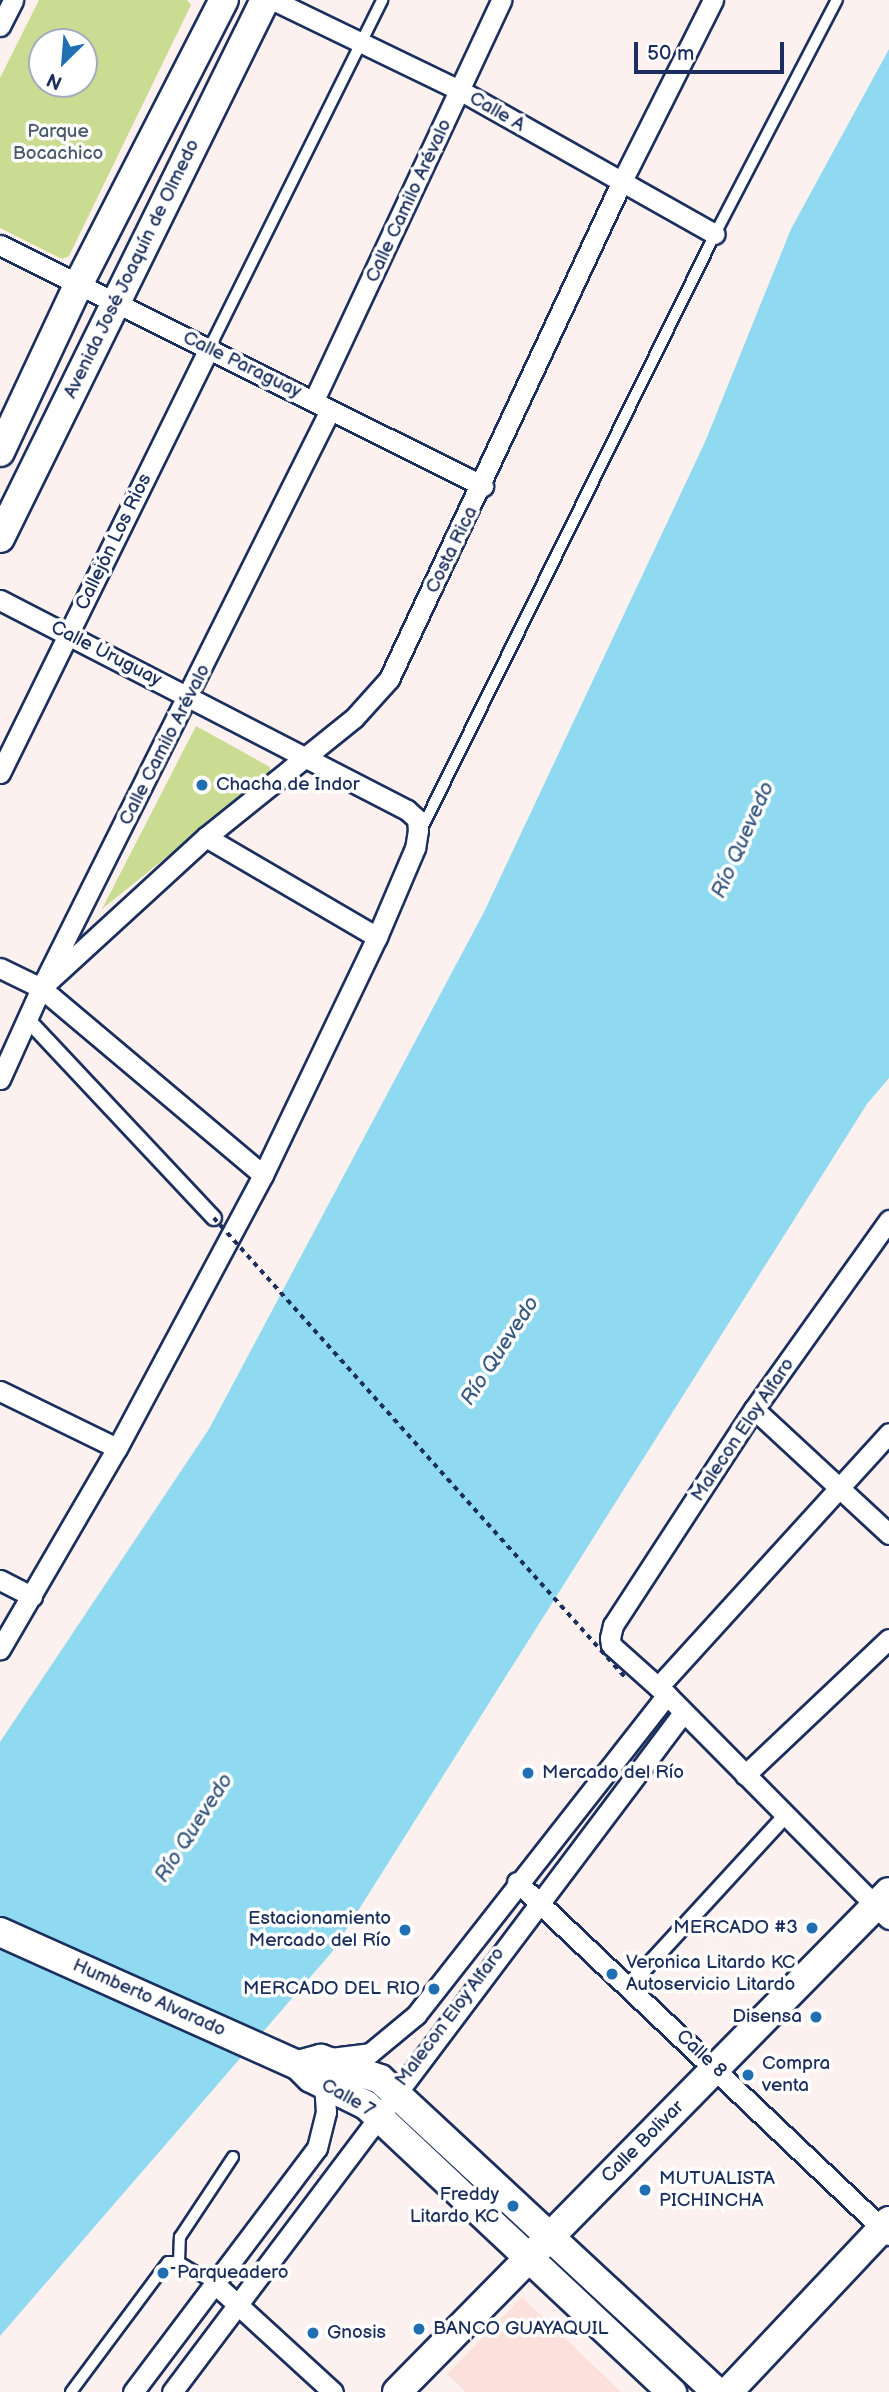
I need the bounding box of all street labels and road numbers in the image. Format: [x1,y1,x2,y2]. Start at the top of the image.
street label: Calle A [465,87,529,137]
street label: Calle Camilo Arévalo [361,116,457,286]
street label: Avenida José Joaquín de Olmedo [59,135,205,403]
street label: Calle Paraguay [179,326,305,404]
street label: Callejón Los Rios [71,470,157,614]
street label: Costa Rica [421,503,483,597]
street label: Calle Uruguay [47,616,165,692]
street label: Calle Camilo Arévalo [115,661,215,829]
street label: Malecon Eloy Alfaro [686,1353,800,1507]
street label: Malecon Eloy Alfaro [390,1943,510,2091]
street label: Humberto Alvarado [69,1954,229,2042]
street label: Calle 8 [671,2025,731,2083]
street label: Calle 7 [317,2074,379,2122]
street label: Calle Bolivar [597,2096,689,2188]

